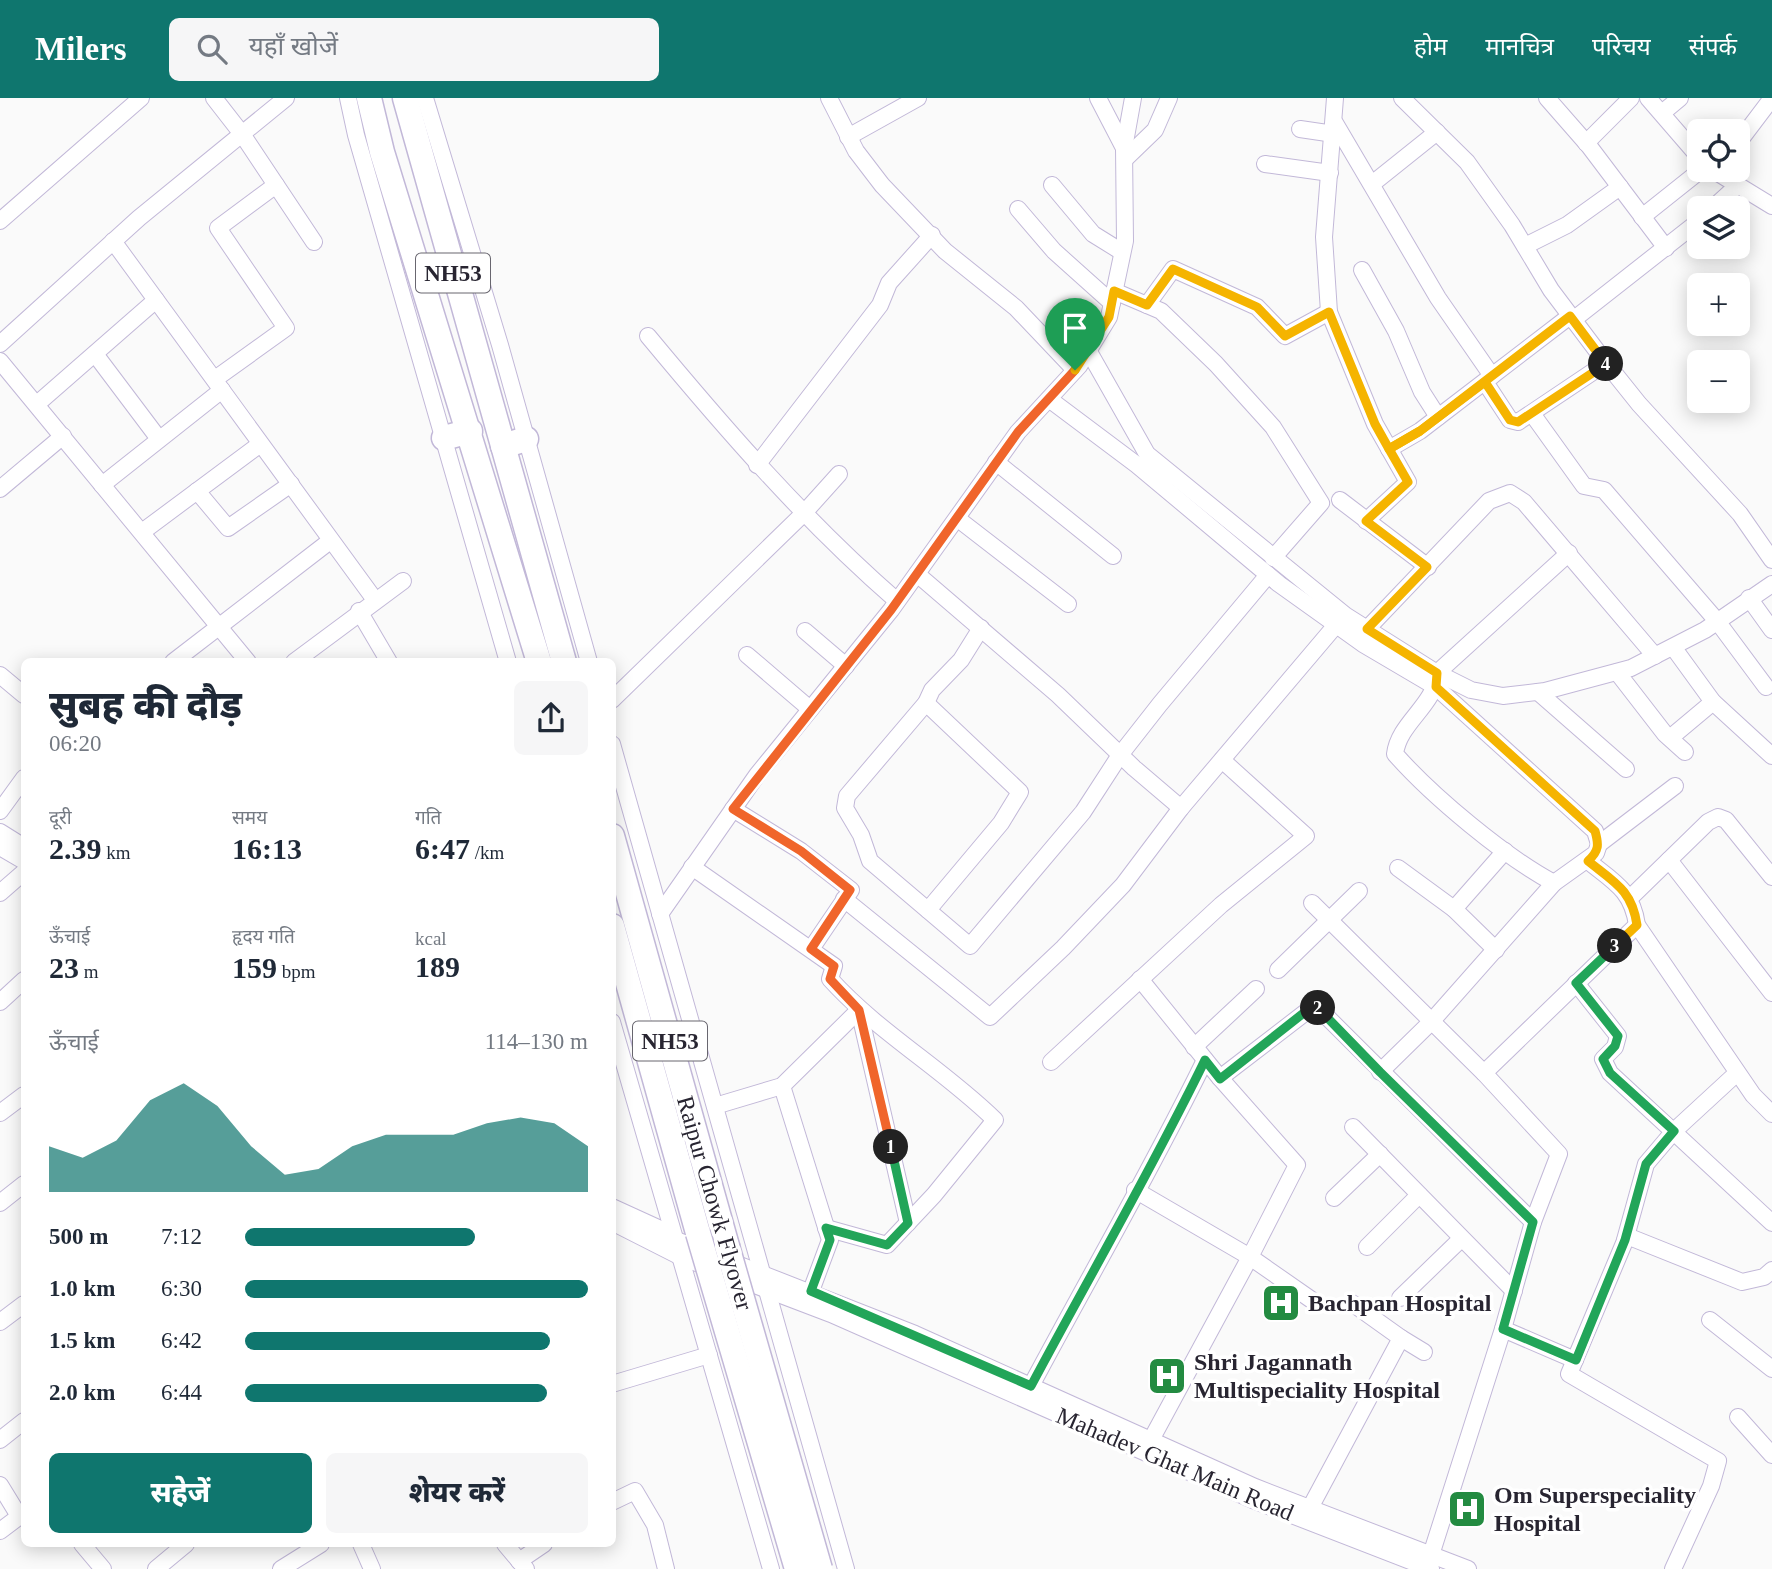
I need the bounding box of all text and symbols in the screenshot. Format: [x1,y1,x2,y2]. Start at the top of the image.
search box [169,18,659,81]
icon: search [193,30,231,68]
text: Milers [35,31,127,67]
text: यहाँ खोजें [249,32,338,61]
text: होम [1414,34,1447,60]
text: मानचित्र [1485,34,1554,60]
text: परिचय [1592,34,1651,60]
text: संपर्क [1689,34,1737,60]
map controls [1687,119,1750,413]
button: locate [1687,119,1750,182]
button: layers [1687,196,1750,259]
road number: NH53 [416,254,490,292]
button: + [1687,273,1750,336]
pin [1045,298,1105,370]
icon: arrive [1056,309,1094,347]
pin: 4 [1588,346,1624,382]
button: − [1687,350,1750,413]
text: 4 [1601,353,1610,374]
button: share [514,681,588,755]
text: सुबह की दौड़ [49,684,242,726]
text: 06:20 [49,731,101,756]
text: दूरी [49,807,72,828]
text: समय [232,807,267,828]
text: गति [415,807,441,828]
text: 2.39 [49,832,102,865]
text: 16:13 [232,832,302,865]
text: 6:47 [415,832,470,865]
text: km [102,842,131,863]
text: /km [470,842,504,863]
text: ऊँचाई [49,926,90,947]
text: हृदय गति [232,926,295,947]
text: kcal [415,928,447,949]
pin: 3 [1598,928,1632,964]
text: 3 [1610,935,1619,956]
text: 189 [415,950,460,983]
text: 23 [49,951,79,984]
text: 159 [232,951,277,984]
text: m [79,961,99,982]
text: bpm [277,961,316,982]
pin: 2 [1300,990,1336,1026]
text: 2 [1313,997,1322,1018]
road number: NH53 [633,1022,707,1060]
text: 114–130 m [485,1029,588,1054]
text: ऊँचाई [49,1030,99,1055]
street label: Raipur Chowk Flyover [672,1093,758,1313]
pin: 1 [874,1130,908,1164]
text: 1 [886,1136,895,1157]
text: 500 m [49,1224,108,1249]
text: 7:12 [161,1224,202,1249]
text: 1.0 km [49,1276,115,1301]
text: 6:30 [161,1276,202,1301]
hospital icon: Bachpan Hospital [1260,1282,1302,1324]
place label: Bachpan Hospital [1308,1290,1492,1316]
text: 1.5 km [49,1328,115,1353]
text: 6:42 [161,1328,202,1353]
place label: Shri Jagannath Multispeciality Hospital [1194,1349,1440,1403]
hospital icon: Shri Jagannath Multispeciality Hospital [1146,1355,1188,1397]
text: 2.0 km [49,1380,115,1405]
text: 6:44 [161,1380,202,1405]
street label: Mahadev Ghat Main Road [1052,1402,1298,1526]
button: सहेजें [49,1453,312,1533]
button: शेयर करें [326,1453,588,1533]
place label: Om Superspeciality Hospital [1494,1482,1696,1536]
hospital icon: Om Superspeciality Hospital [1446,1488,1488,1530]

